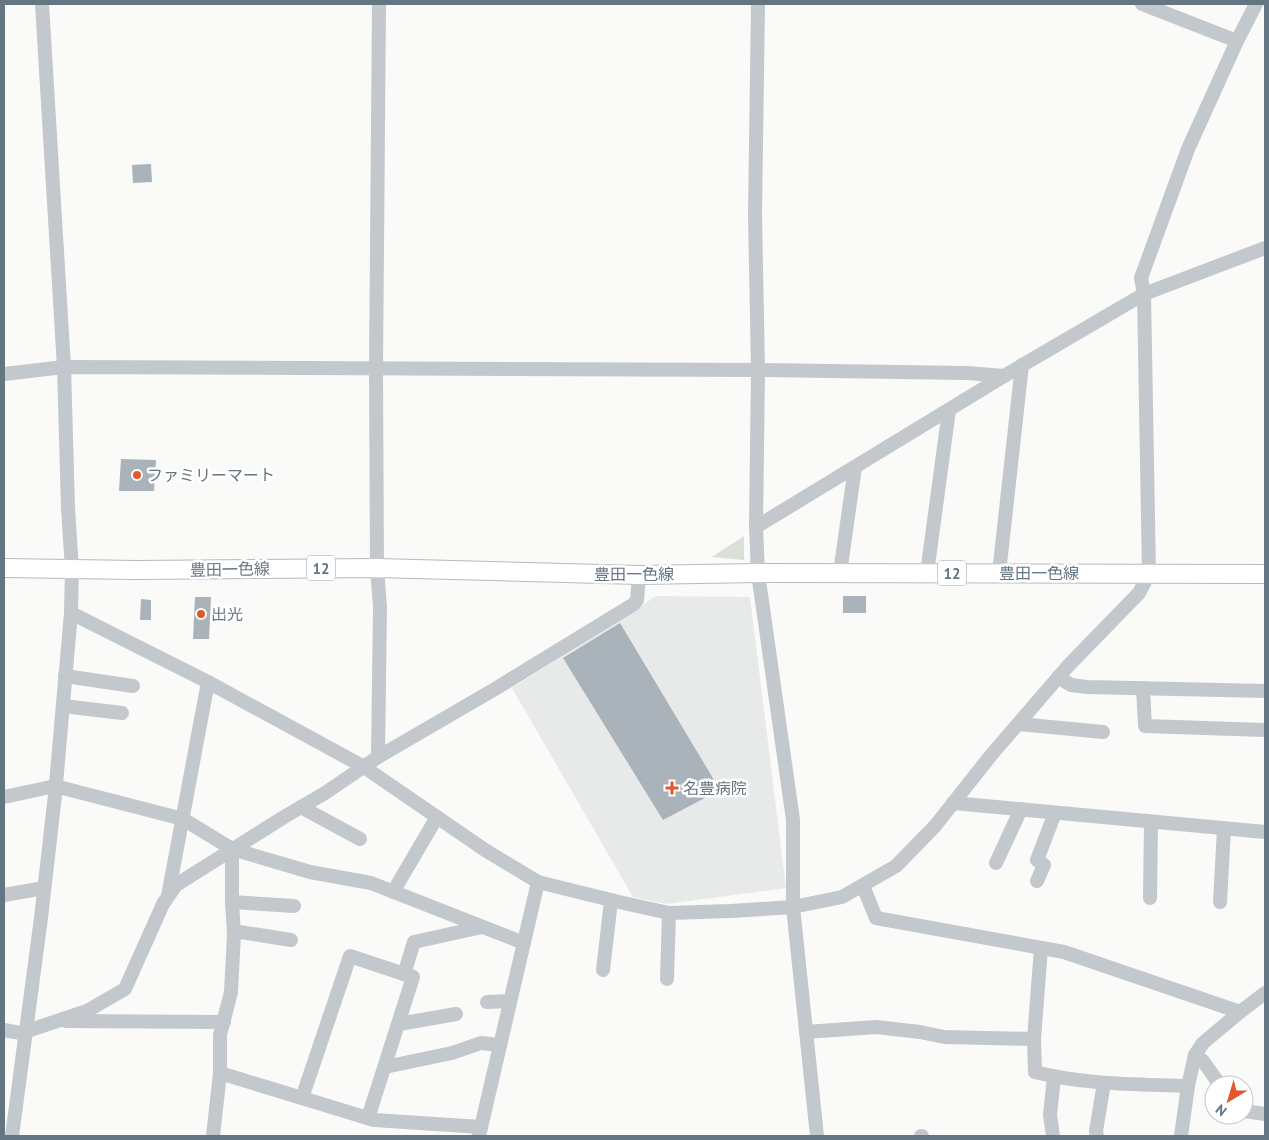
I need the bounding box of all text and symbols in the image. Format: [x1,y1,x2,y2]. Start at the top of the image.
place label: ファミリーマート [147,465,275,485]
marker: ファミリーマート [131,469,143,481]
road number: 12 [307,556,335,580]
street label: 豊田一色線 [190,558,270,580]
road number: 12 [938,560,966,586]
street label: 豊田一色線 [999,563,1079,583]
street label: 豊田一色線 [594,564,674,584]
place label: 出光 [211,604,243,624]
marker: 出光 [195,608,207,620]
place label: 名豊病院 [683,778,747,798]
marker: 名豊病院 [665,781,679,795]
north arrow [1204,1075,1254,1125]
text: N [1212,1100,1230,1120]

